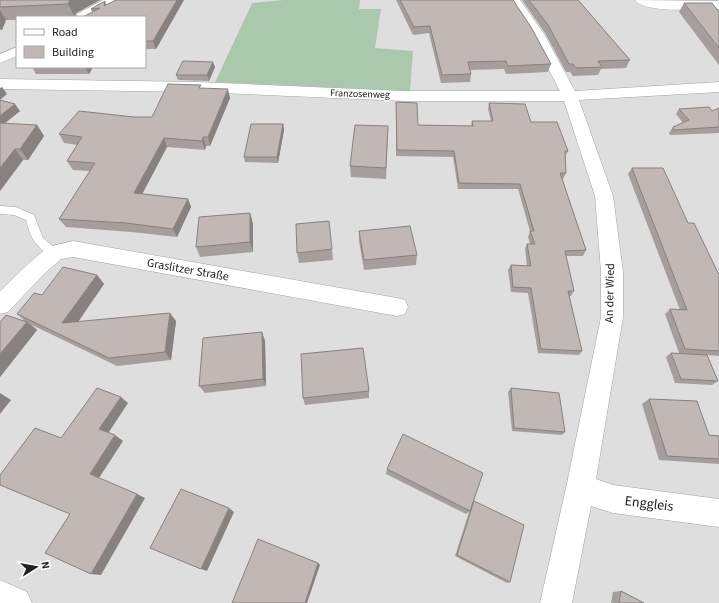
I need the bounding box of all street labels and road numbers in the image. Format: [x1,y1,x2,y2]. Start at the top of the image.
street label: Franzosenweg [330,86,390,102]
street label: Graslitzer Straße [146,254,230,286]
street label: An der Wied [601,263,619,323]
street label: Enggleis [623,491,675,517]

